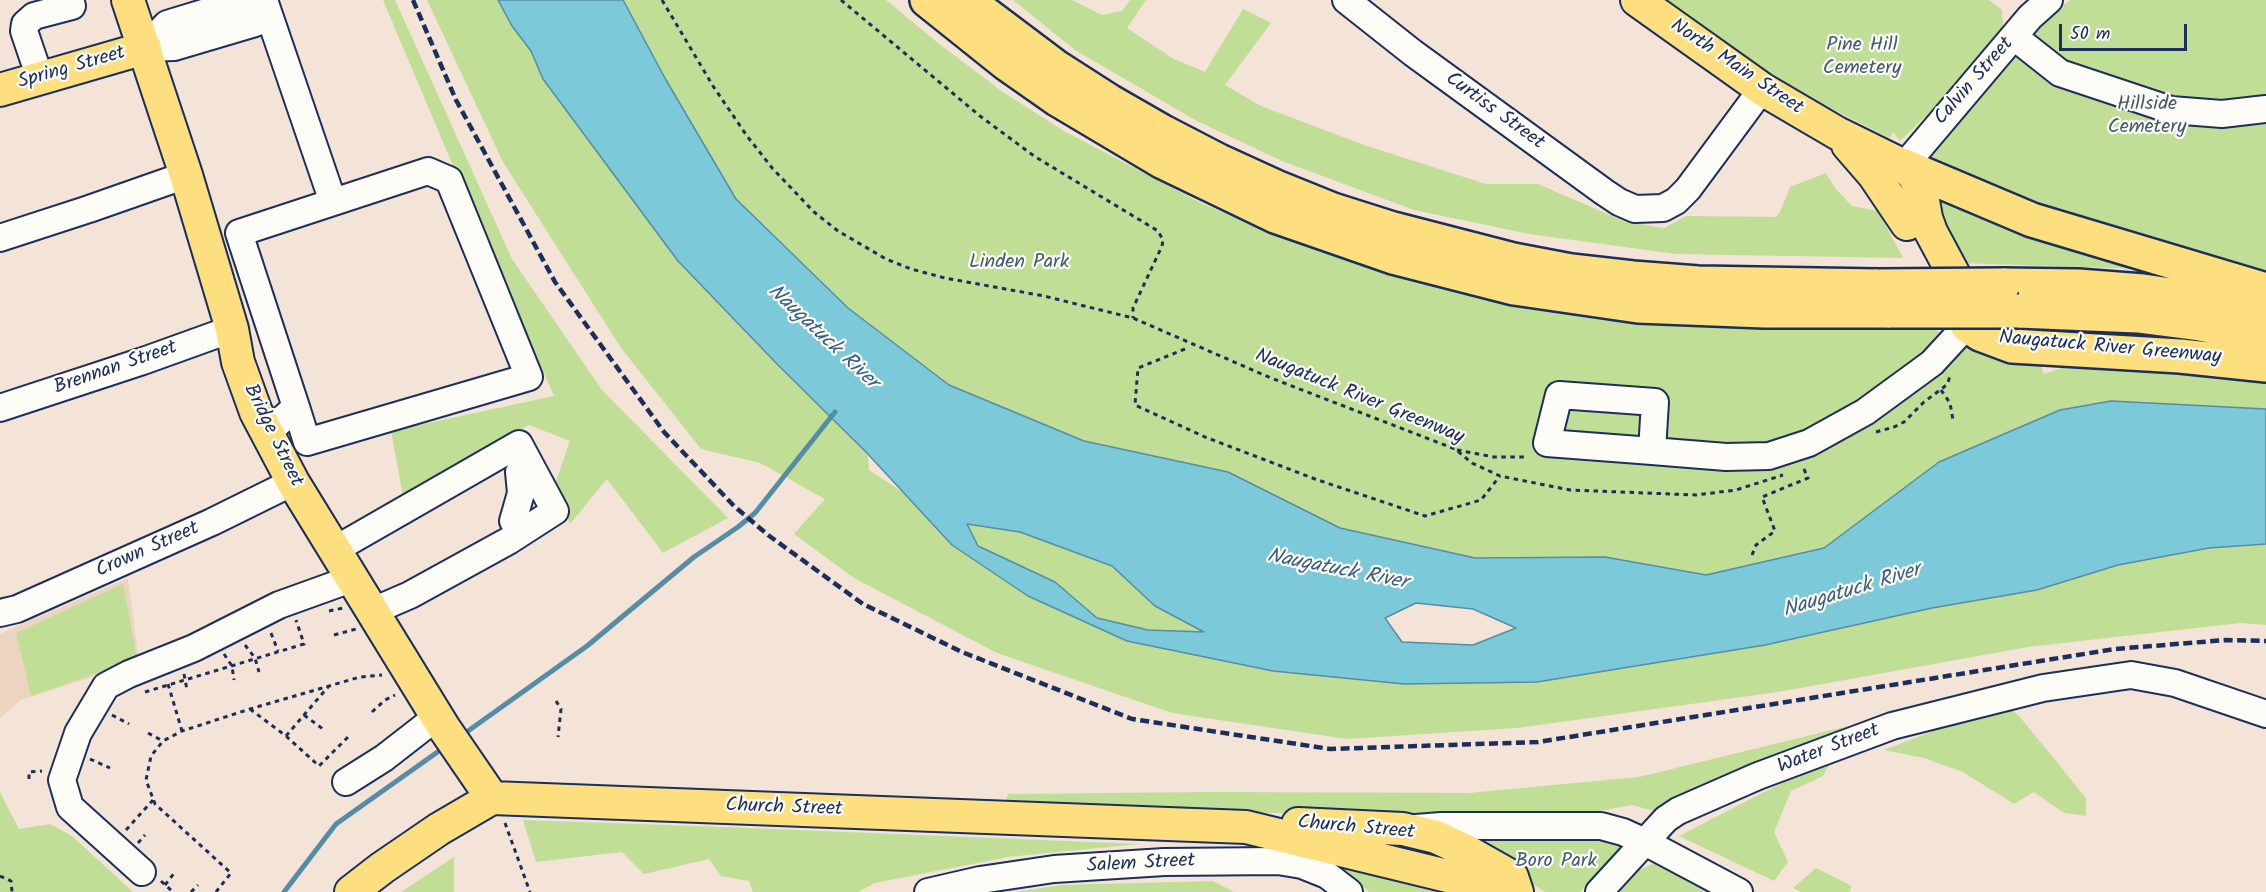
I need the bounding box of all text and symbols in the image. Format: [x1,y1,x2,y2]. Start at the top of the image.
scale bar [2062,12,2190,50]
street label: North Main Street [1665,15,1807,121]
text: 50 m [2070,20,2110,49]
street label: Calvin Street [1930,33,2020,131]
park label: Pine Hill Cemetery [1823,35,1901,82]
street label: Spring Street [16,42,128,96]
street label: Curtiss Street [1440,68,1548,156]
park label: Hillside Cemetery [2108,94,2186,141]
park label: Linden Park [969,252,1069,276]
water label: Naugatuck River [761,280,883,396]
street label: Naugatuck River Greenway [1998,327,2222,371]
street label: Brennan Street [51,337,181,401]
street label: Naugatuck River Greenway [1251,345,1467,451]
street label: Bridge Street [237,381,307,491]
street label: Crown Street [93,518,203,584]
water label: Naugatuck River [1265,545,1409,597]
water label: Naugatuck River [1780,559,1924,625]
street label: Water Street [1775,720,1883,780]
street label: Church Street [725,795,843,823]
street label: Church Street [1297,812,1415,846]
street label: Salem Street [1086,850,1196,880]
park label: Boro Park [1515,851,1597,875]

